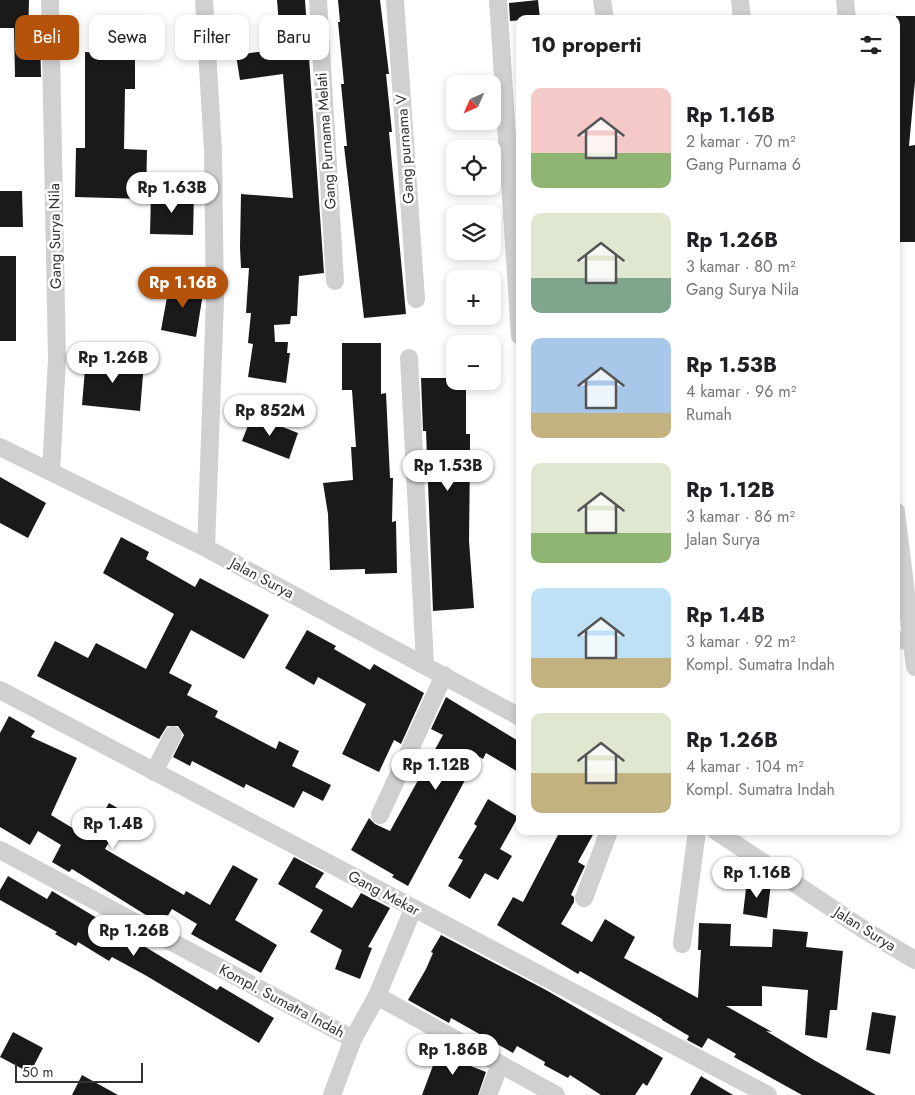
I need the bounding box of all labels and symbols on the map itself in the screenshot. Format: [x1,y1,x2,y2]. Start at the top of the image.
street label: Gang Purnama Melati [310,72,342,210]
north arrow [446,75,501,130]
street label: Gang purnama V [390,93,420,205]
pin: Rp 1.63B [120,172,224,214]
street label: Gang Surya Nila [43,183,67,289]
pin: Rp 1.16B [131,266,235,309]
pin: Rp 1.26B [61,342,165,384]
pin: Rp 852M [224,394,316,437]
pin: Rp 1.53B [396,450,500,492]
street label: Jalan Surya [224,551,298,604]
pin: Rp 1.12B [384,748,488,791]
pin: Rp 1.4B [67,808,159,850]
pin: Rp 1.16B [705,856,809,899]
street label: Gang Mekar [344,865,425,922]
street label: Jalan Surya [828,900,900,957]
pin: Rp 1.26B [82,914,186,957]
street label: Kompl. Sumatra Indah [215,959,349,1043]
pin: Rp 1.86B [401,1034,505,1076]
scale bar [15,1060,142,1083]

